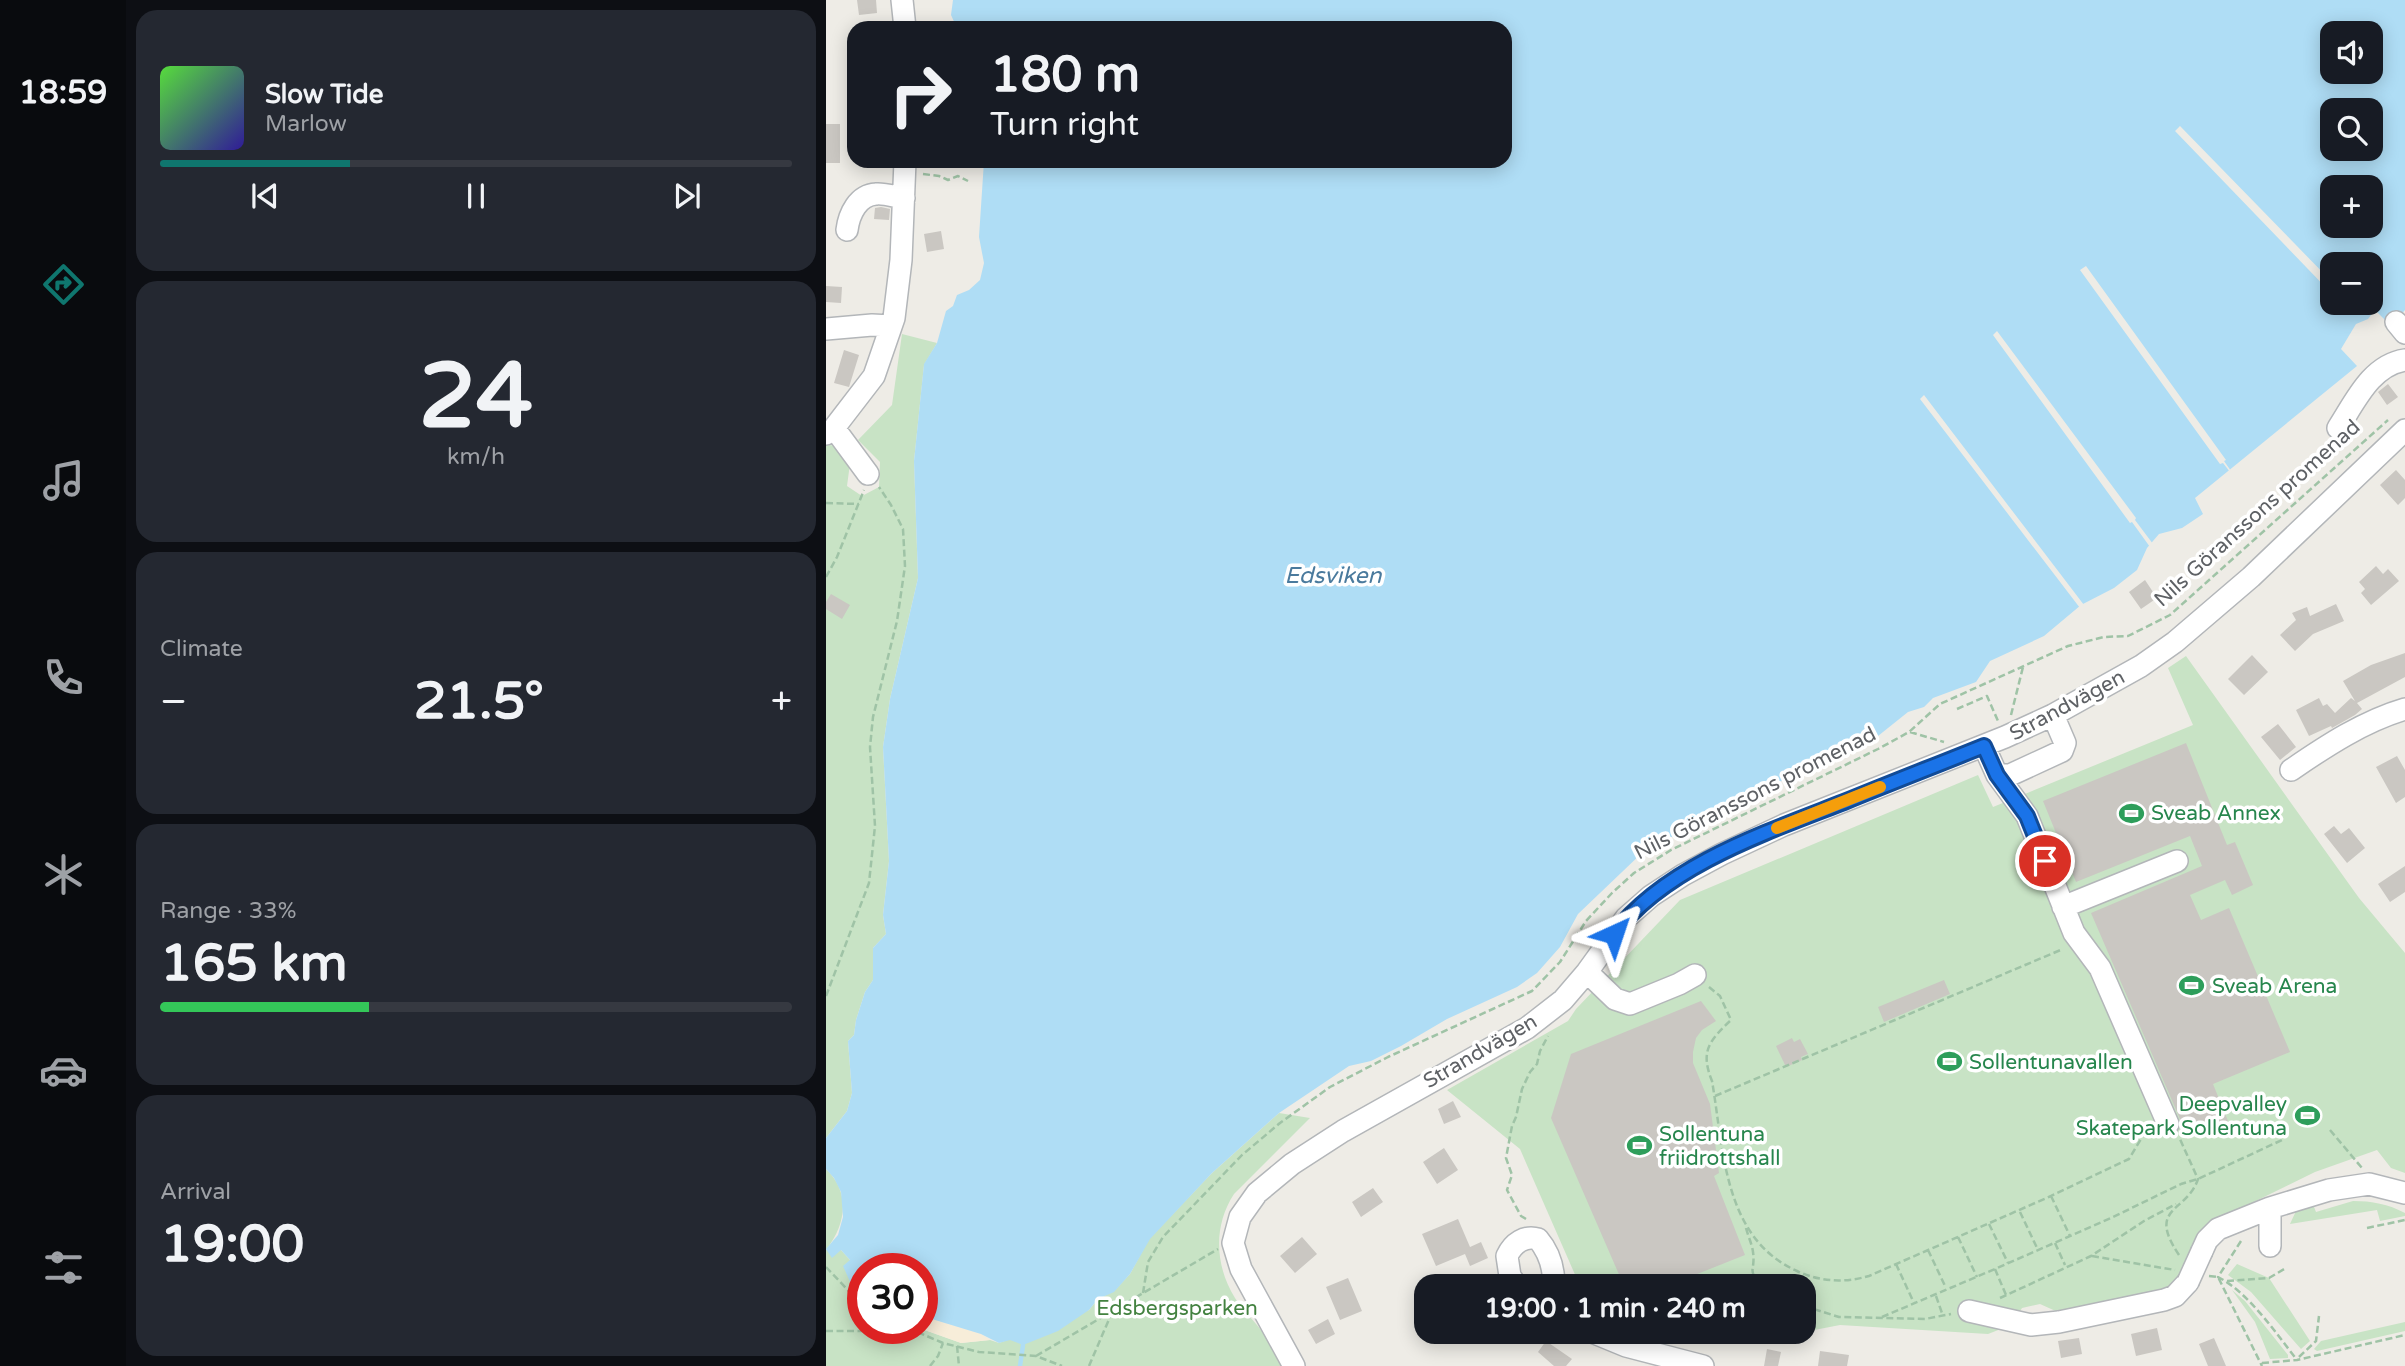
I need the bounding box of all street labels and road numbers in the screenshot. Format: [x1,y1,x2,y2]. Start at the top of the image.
street label: Nils Göranssons promenad [2149,414,2365,612]
street label: Strandvägen [2005,665,2129,746]
street label: Nils Göranssons promenad [1630,721,1880,865]
street label: Strandvägen [1419,1009,1542,1094]

